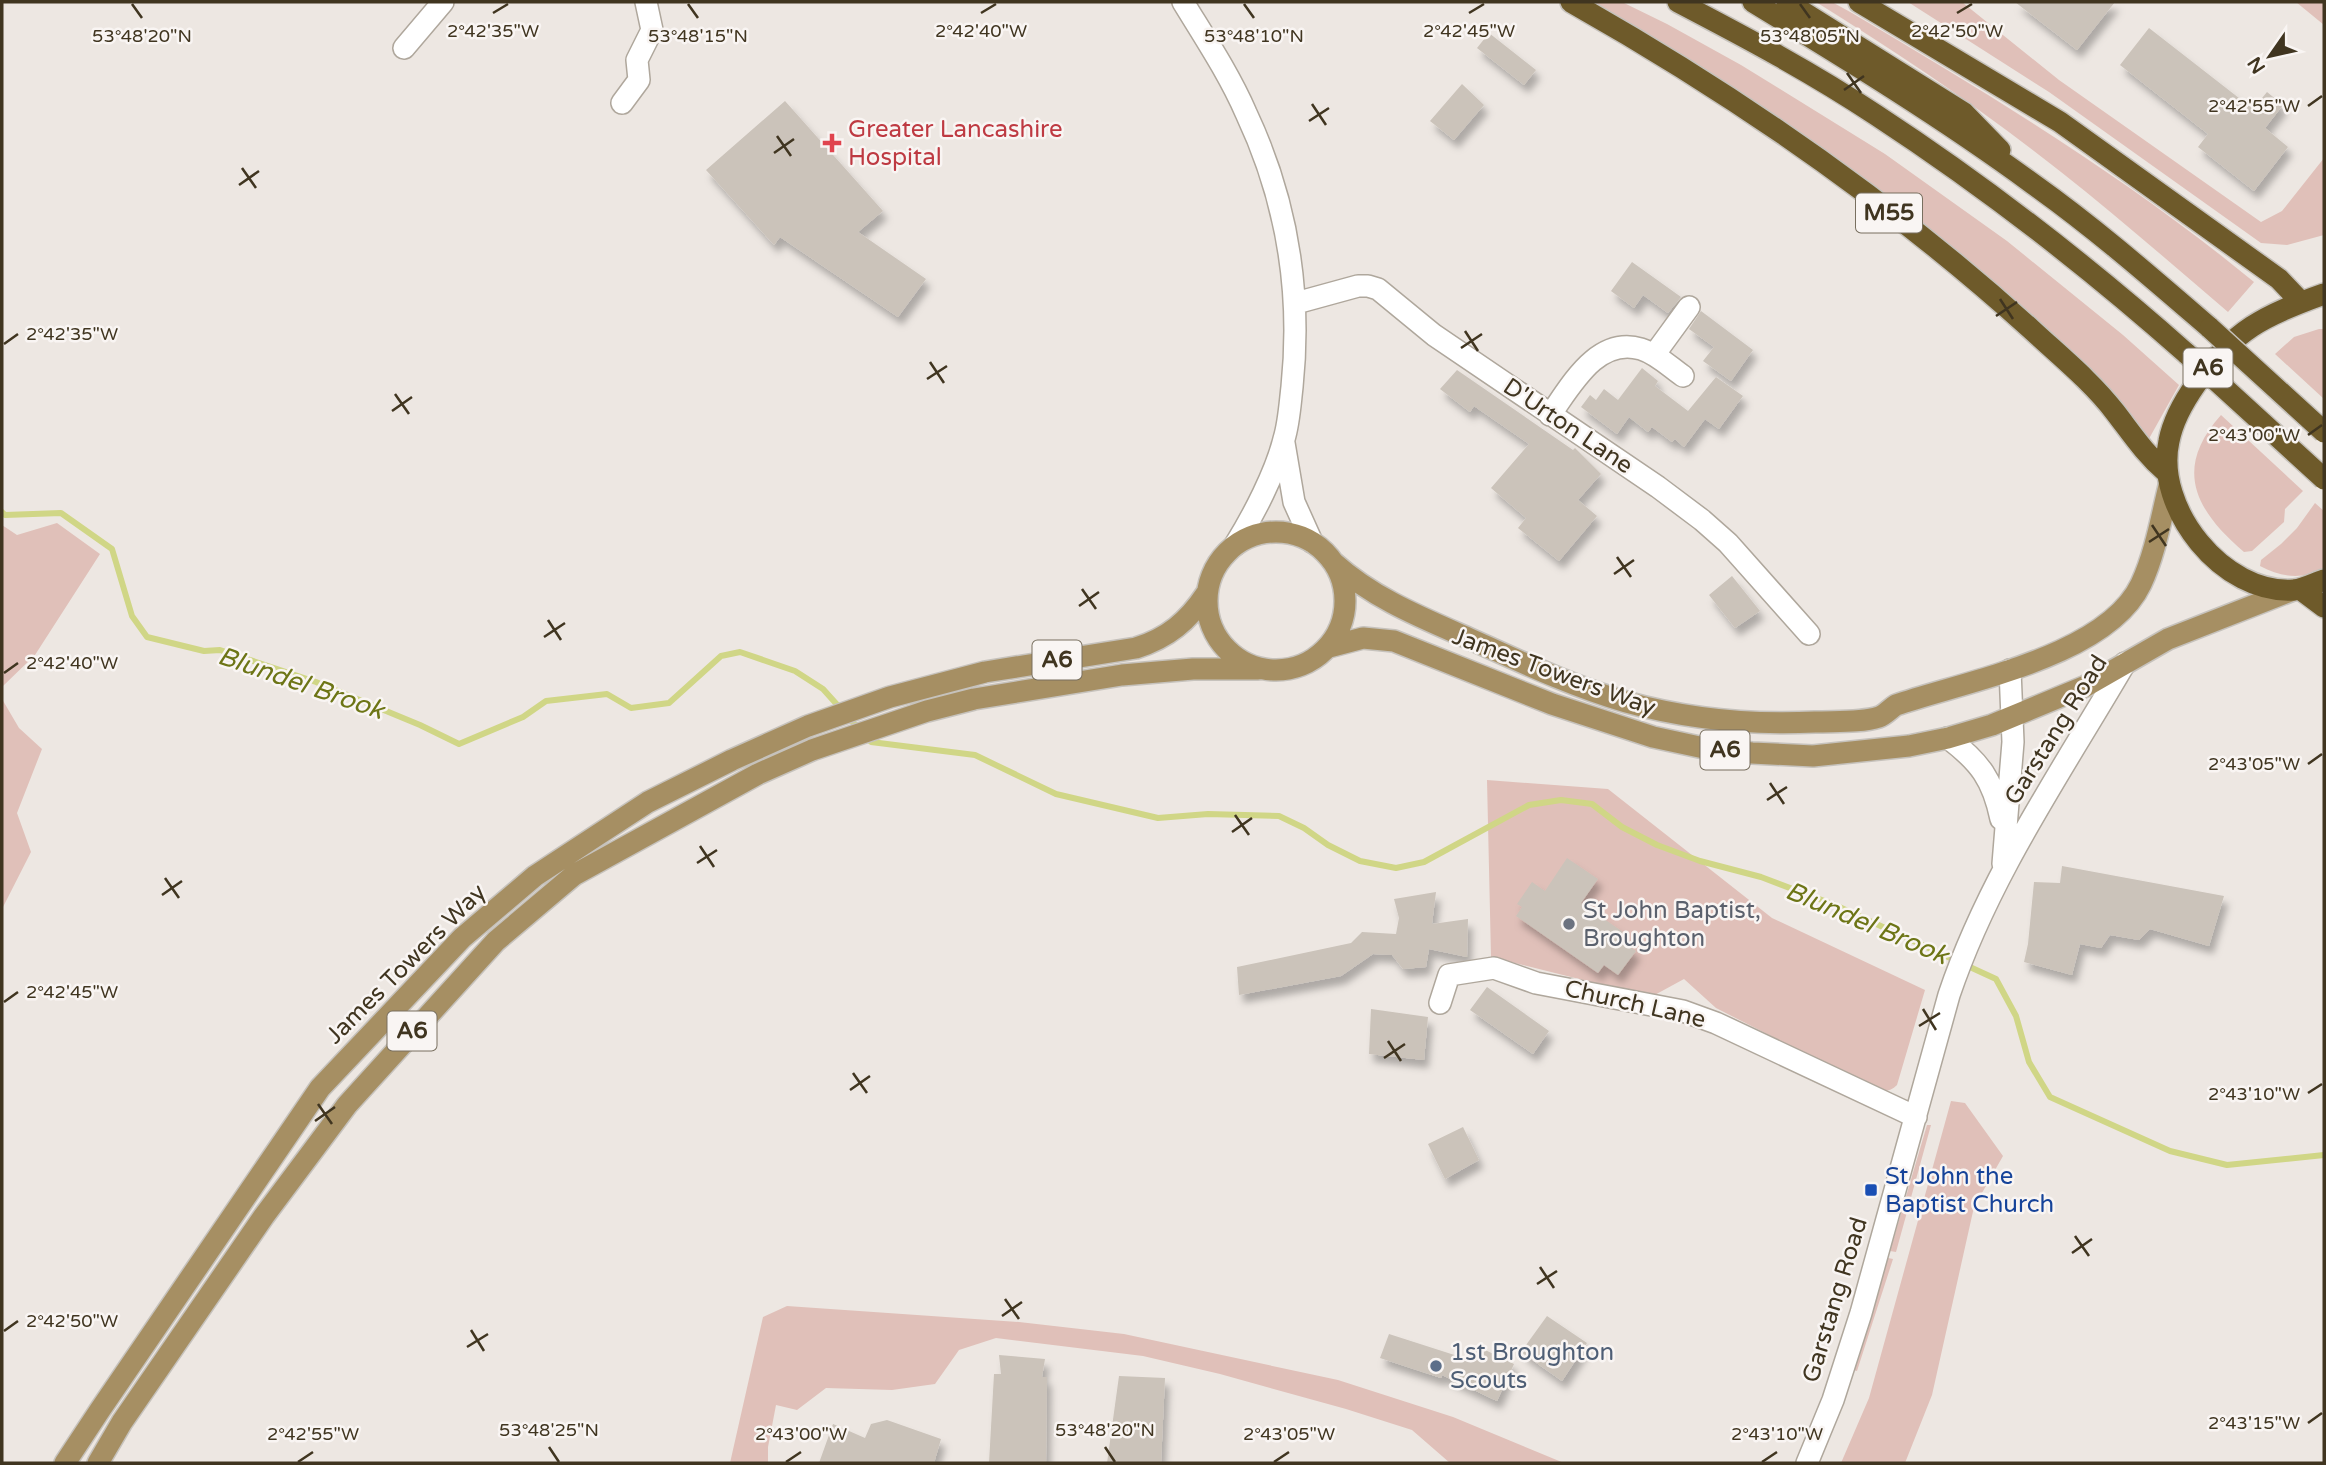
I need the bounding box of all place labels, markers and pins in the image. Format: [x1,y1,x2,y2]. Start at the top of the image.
place label: Greater Lancashire Hospital [848,115,1063,172]
marker: Greater Lancashire Hospital [822,133,842,153]
place label: St John Baptist, Broughton [1583,896,1761,953]
marker: St John Baptist, Broughton [1561,916,1577,932]
place label: St John the Baptist Church [1885,1162,2054,1219]
marker: St John the Baptist Church [1863,1182,1879,1198]
place label: 1st Broughton Scouts [1450,1338,1614,1395]
marker: 1st Broughton Scouts [1428,1358,1444,1374]

